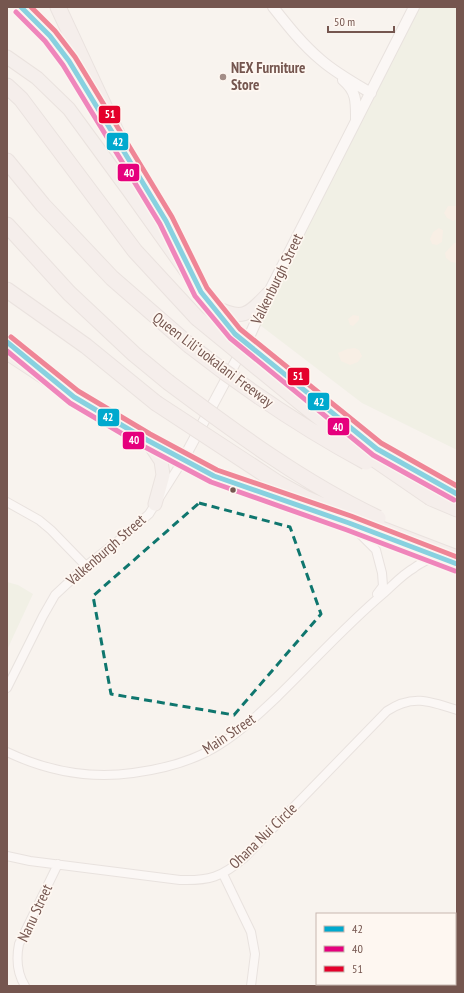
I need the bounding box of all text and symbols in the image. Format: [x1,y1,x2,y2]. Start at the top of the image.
scale bar [328,8,394,34]
text: 50 m [334,14,355,29]
place label: NEX Furniture Store [231,58,306,94]
marker: NEX Furniture Store [218,72,228,82]
line badge: 51 [98,105,121,124]
text: 51 [105,107,115,121]
line badge: 42 [106,132,129,151]
text: 42 [113,135,123,149]
line badge: 40 [117,163,140,182]
text: 40 [124,166,134,180]
street label: Valkenburgh Street [246,230,307,328]
street label: Queen Liliʻuokalani Freeway [149,308,278,412]
line badge: 51 [287,367,310,386]
text: 51 [293,369,303,383]
line badge: 42 [307,392,330,411]
text: 42 [314,395,324,409]
line badge: 42 [97,408,120,427]
text: 42 [103,410,113,424]
line badge: 40 [327,417,350,436]
text: 40 [333,420,343,434]
line badge: 40 [122,431,145,450]
text: 40 [129,433,139,447]
unlabelled marker [228,485,238,495]
street label: Valkenburgh Street [61,510,149,590]
street label: Main Street [199,709,259,758]
street label: Ohana Nui Circle [225,799,301,873]
street label: Nanu Street [13,881,56,945]
legend [316,913,456,985]
text: 42 [352,921,363,936]
text: 40 [352,941,363,956]
text: 51 [352,961,363,976]

